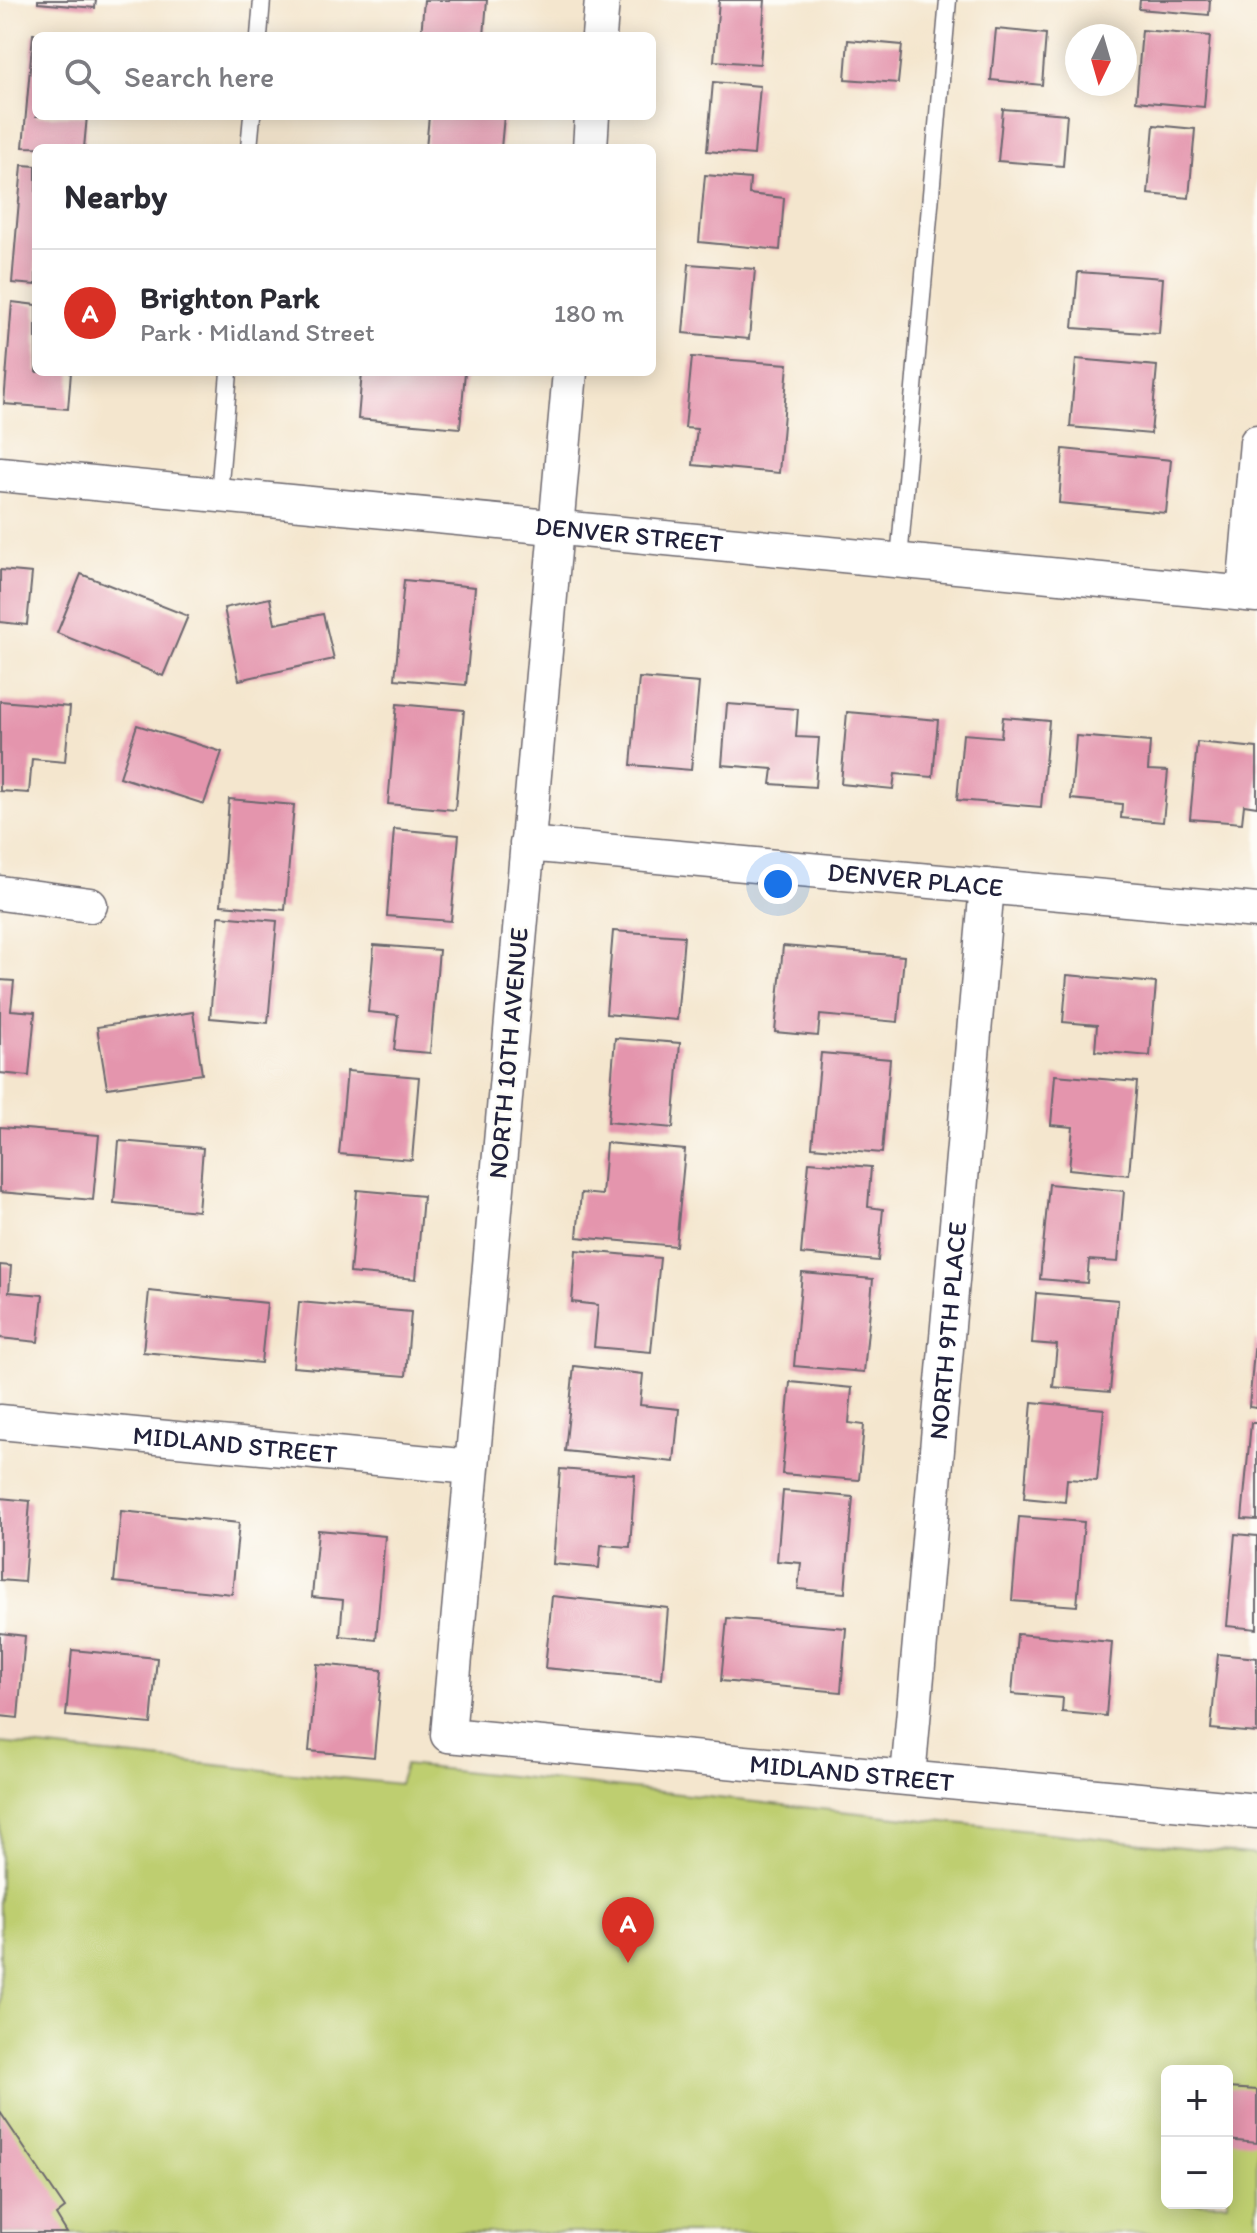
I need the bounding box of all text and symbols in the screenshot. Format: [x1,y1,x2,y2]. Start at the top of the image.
north arrow [1065,24,1137,96]
search box [32,32,656,120]
icon: search [60,54,104,98]
text: Search here [124,58,274,95]
text: Nearby [64,176,167,217]
text: Brighton Park [140,279,320,316]
text: A [82,297,98,329]
text: 180 m [554,297,624,329]
text: Park · Midland Street [140,316,375,348]
street label: DENVER STREET [534,510,725,560]
street label: DENVER PLACE [826,856,1005,904]
your location [758,864,798,904]
street label: NORTH 10TH AVENUE [481,926,535,1180]
street label: NORTH 9TH PLACE [922,1220,973,1441]
street label: MIDLAND STREET [131,1419,339,1470]
street label: MIDLAND STREET [748,1747,956,1798]
pin: A [602,1897,654,1963]
map controls [1161,2065,1233,2209]
button: + [1161,2065,1233,2137]
button: − [1161,2137,1233,2209]

